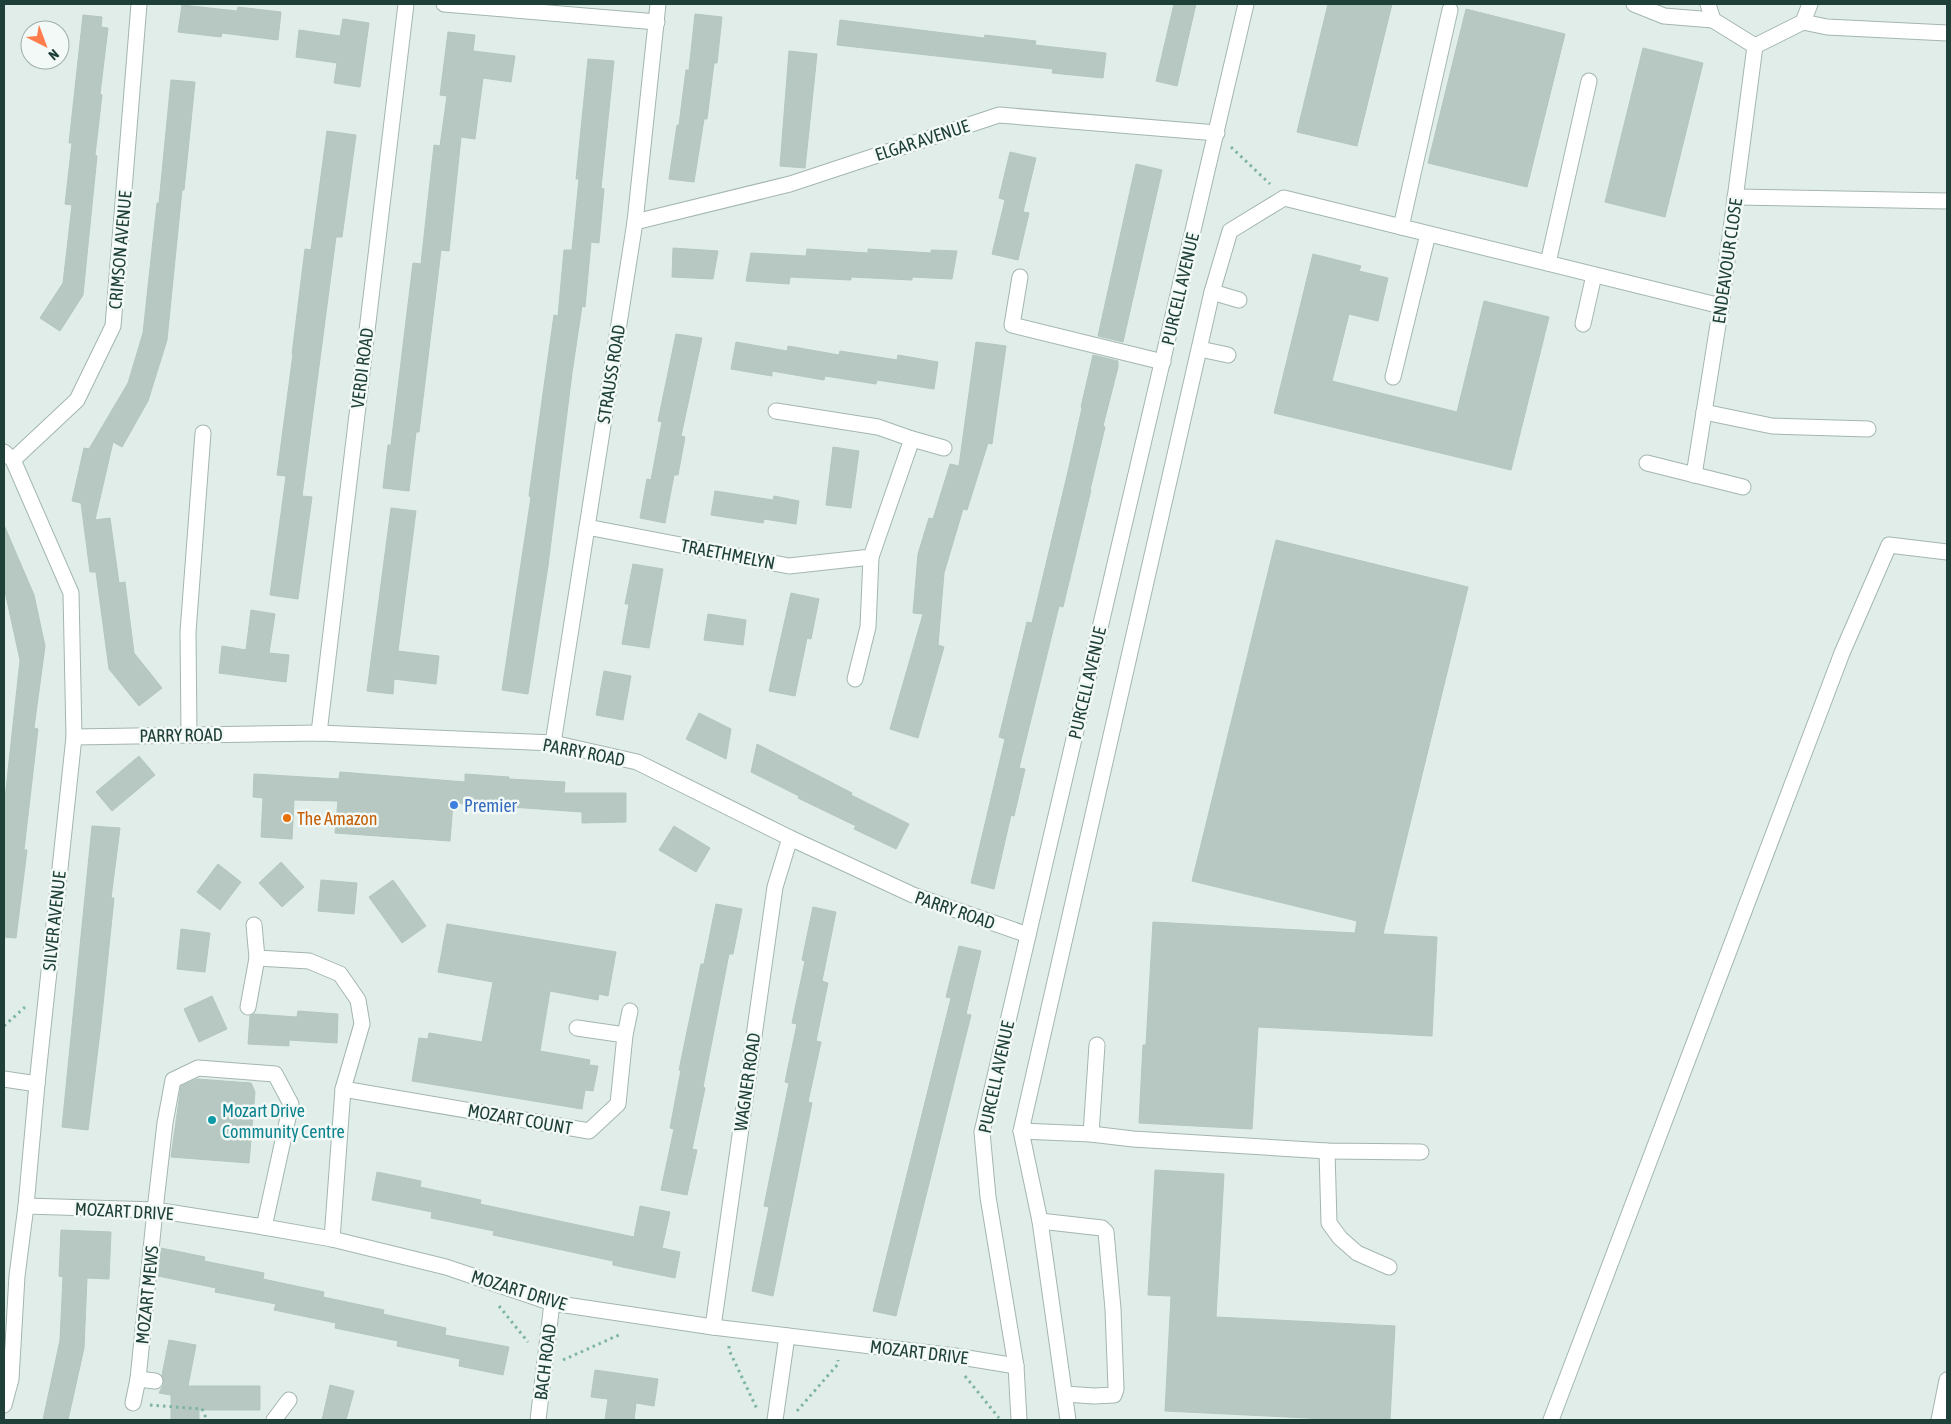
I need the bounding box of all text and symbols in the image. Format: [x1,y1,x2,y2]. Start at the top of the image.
north arrow [20,20,70,70]
text: N [45,46,62,63]
street label: ELGAR AVENUE [872,115,972,165]
street label: CRIMSON AVENUE [104,190,136,310]
street label: ENDEAVOUR CLOSE [1708,197,1746,325]
street label: PURCELL AVENUE [1157,231,1203,347]
street label: STRAUSS ROAD [593,323,629,425]
street label: VERDI ROAD [347,327,377,409]
street label: TRAETHMELYN [679,535,777,573]
street label: PURCELL AVENUE [1064,625,1110,741]
street label: PARRY ROAD [139,724,223,746]
street label: PARRY ROAD [541,734,627,770]
place label: Premier [464,795,518,816]
marker: Premier [448,799,460,811]
place label: The Amazon [297,808,378,829]
marker: The Amazon [281,812,293,824]
street label: SILVER AVENUE [38,870,70,972]
street label: PARRY ROAD [912,886,998,934]
street label: PURCELL AVENUE [974,1019,1018,1135]
street label: WAGNER ROAD [730,1031,764,1133]
street label: MOZART COUNT [466,1099,574,1139]
place label: Mozart Drive Community Centre [222,1100,345,1142]
marker: Mozart Drive Community Centre [206,1114,218,1126]
street label: MOZART DRIVE [74,1198,174,1224]
street label: MOZART MEWS [131,1244,163,1345]
street label: MOZART DRIVE [469,1266,570,1315]
street label: BACH ROAD [530,1323,560,1401]
street label: MOZART DRIVE [869,1336,970,1368]

